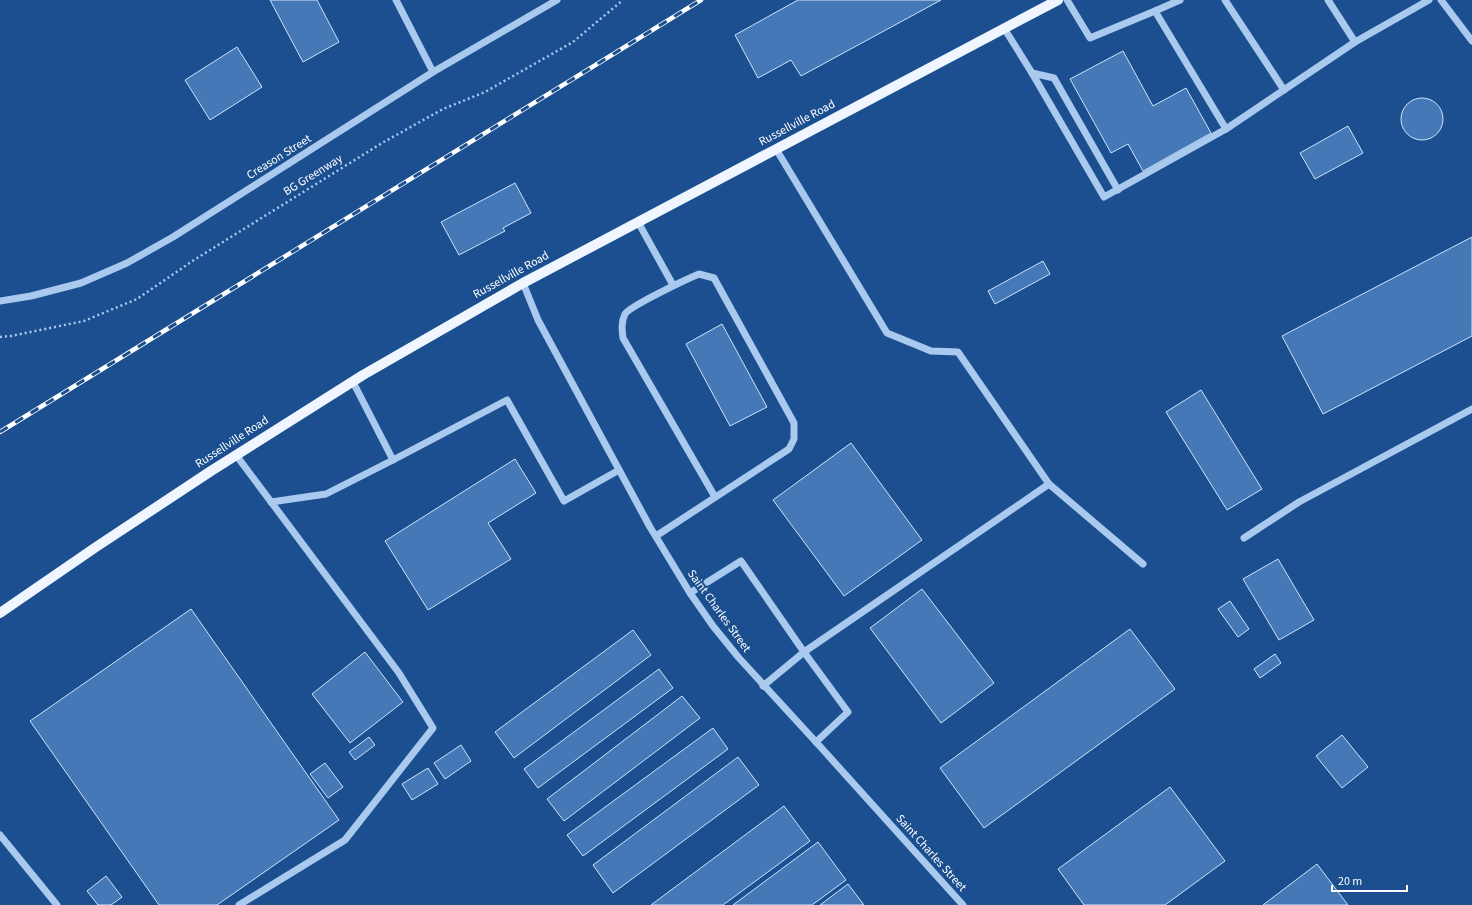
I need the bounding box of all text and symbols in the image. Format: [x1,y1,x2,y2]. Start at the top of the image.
street label: Russellville Road [756,96,838,150]
street label: Creason Street [243,130,315,184]
street label: BG Greenway [280,150,346,200]
street label: Russellville Road [470,247,552,303]
street label: Russellville Road [192,412,272,472]
street label: Saint Charles Street [683,566,755,656]
street label: Saint Charles Street [892,811,970,895]
scale bar [1332,867,1407,893]
text: 20 m [1338,873,1362,890]

